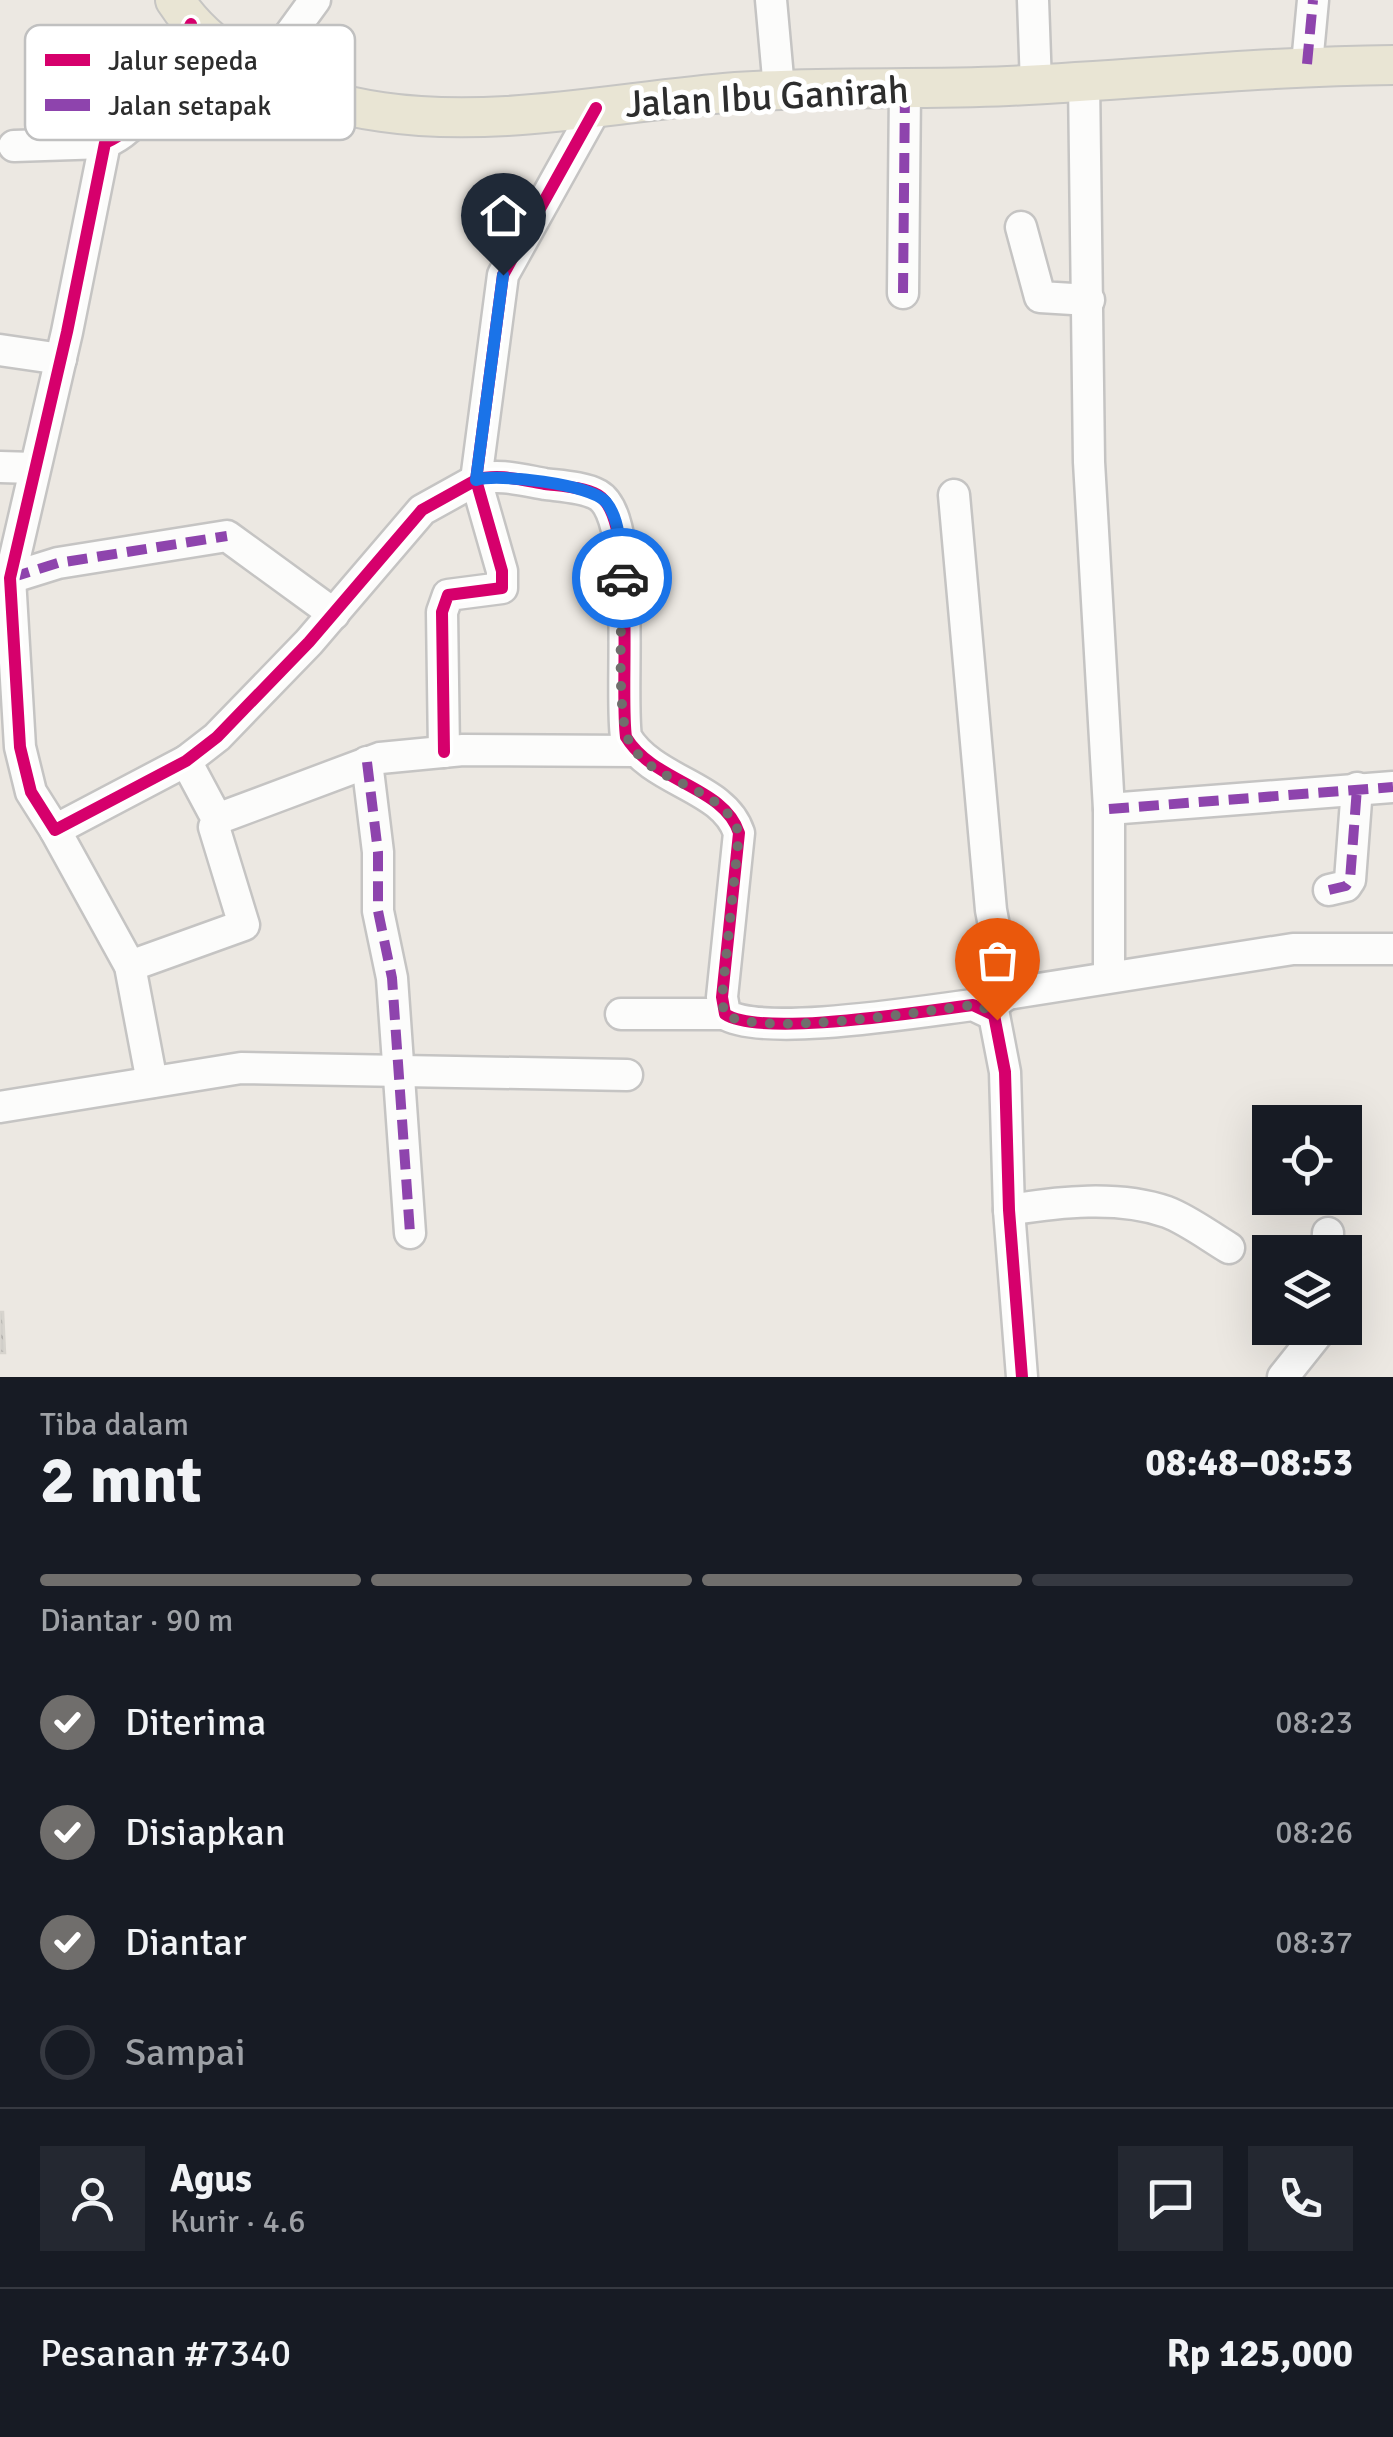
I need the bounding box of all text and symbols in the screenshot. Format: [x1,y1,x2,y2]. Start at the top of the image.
legend [25,25,355,140]
text: Jalur sepeda [108,44,258,78]
street label: Jalan Ibu Ganirah [624,66,910,128]
text: Jalan setapak [108,89,271,123]
pin [461,173,546,276]
icon: home [476,188,531,243]
courier [572,528,672,628]
icon: car [595,551,650,606]
pin [955,918,1040,1021]
icon: bag [970,933,1025,988]
map controls [1252,1105,1362,1345]
button: locate [1252,1105,1362,1215]
button: layers [1252,1235,1362,1345]
text: Tiba dalam [40,1405,189,1444]
text: 08:48–08:53 [1145,1439,1353,1486]
text: 2 mnt [40,1441,202,1521]
text: Diantar · 90 m [40,1601,233,1640]
icon: check [40,1695,95,1750]
text: Diterima [125,1699,266,1746]
text: 08:23 [1275,1703,1353,1742]
icon: check [40,1805,95,1860]
text: Disiapkan [125,1809,285,1856]
text: 08:26 [1275,1813,1353,1852]
icon: check [40,1915,95,1970]
text: Diantar [125,1919,246,1966]
text: 08:37 [1275,1923,1353,1962]
text: Sampai [125,2029,245,2076]
button: person [40,2146,145,2251]
button: chat [1118,2146,1223,2251]
button: phone [1248,2146,1353,2251]
text: Agus [170,2155,252,2202]
text: Kurir · 4.6 [170,2202,306,2241]
text: Pesanan #7340 [40,2330,291,2377]
text: Rp 125,000 [1166,2330,1353,2377]

